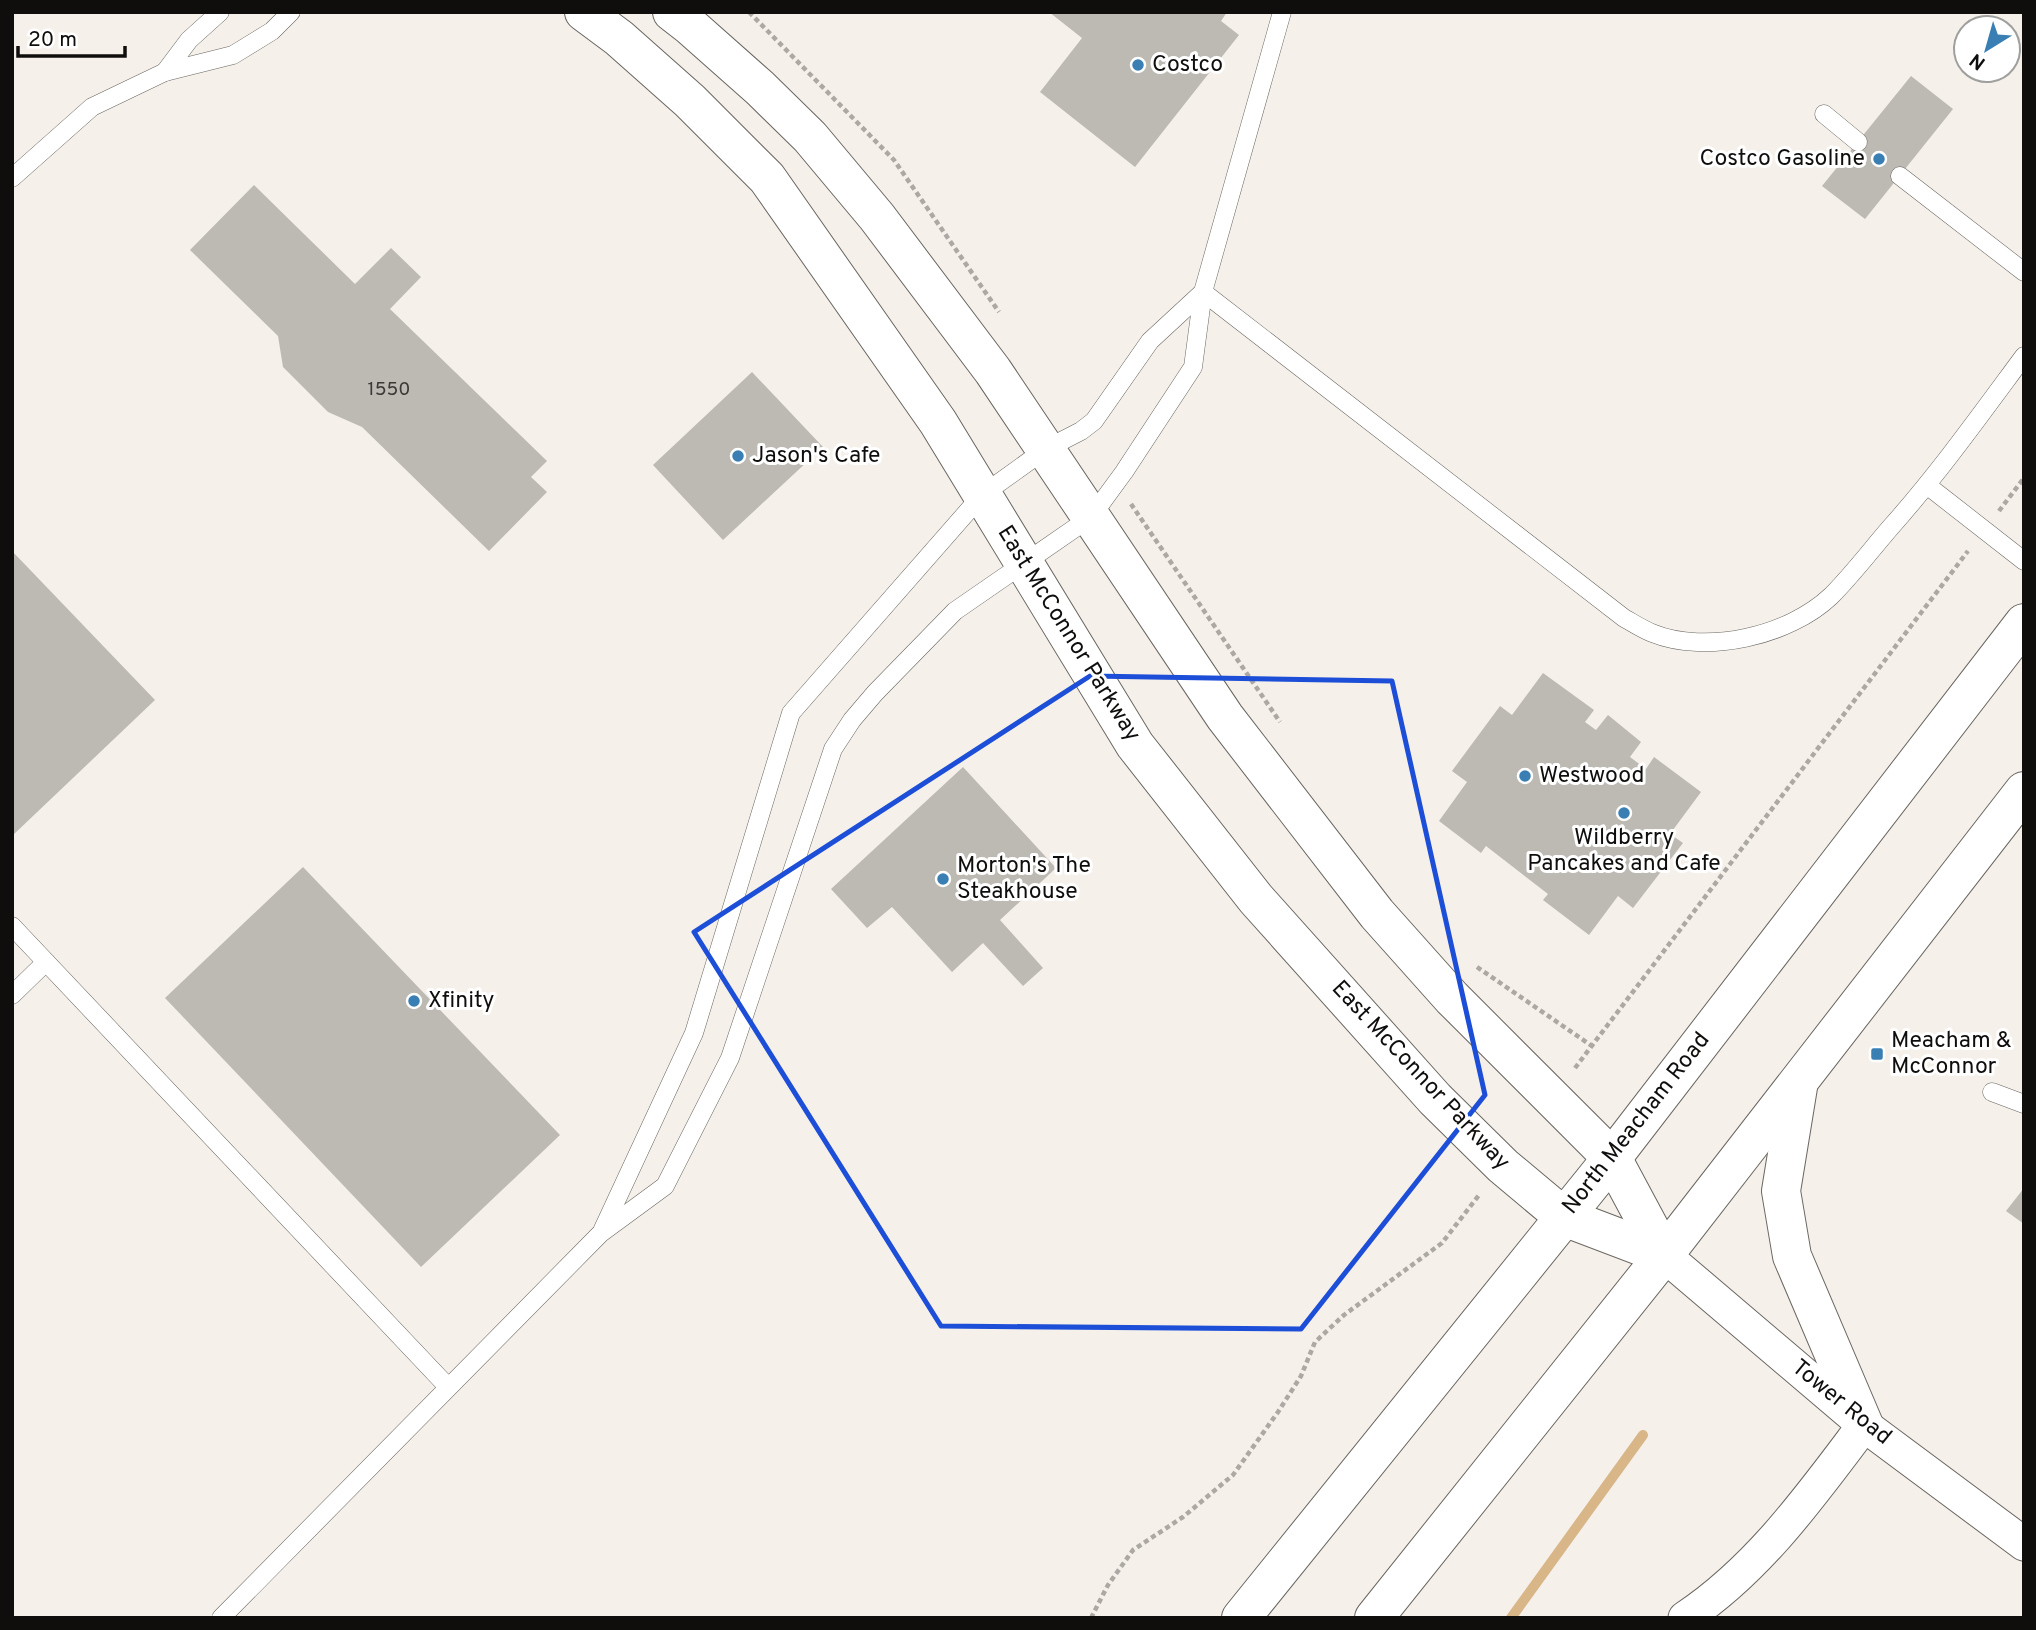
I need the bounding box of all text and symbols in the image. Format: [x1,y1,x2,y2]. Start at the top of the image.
scale bar [18,14,124,58]
north arrow [1952,14,2022,84]
text: 20 m [28,27,77,54]
text: N [1965,47,1991,75]
place label: Costco [1152,51,1223,80]
marker: Costco [1130,57,1146,73]
place label: Costco Gasoline [1700,145,1865,174]
marker: Costco Gasoline [1871,151,1887,167]
house number: 1550 [368,378,410,402]
place label: Jason's Cafe [752,442,880,471]
marker: Jason's Cafe [730,448,746,464]
street label: East McConnor Parkway [990,521,1146,747]
place label: Westwood [1539,762,1644,791]
marker: Westwood [1517,768,1533,784]
marker: Wildberry Pancakes and Cafe [1616,805,1632,821]
place label: Wildberry Pancakes and Cafe [1527,824,1721,879]
place label: Morton's The Steakhouse [957,852,1091,907]
marker: Morton's The Steakhouse [935,871,951,887]
street label: East McConnor Parkway [1325,975,1515,1177]
place label: Xfinity [428,987,494,1016]
marker: Xfinity [406,993,422,1009]
street label: North Meacham Road [1557,1027,1717,1221]
place label: Meacham & McConnor [1891,1027,2012,1082]
marker: Meacham & McConnor [1869,1046,1885,1062]
street label: Tower Road [1785,1354,1897,1452]

